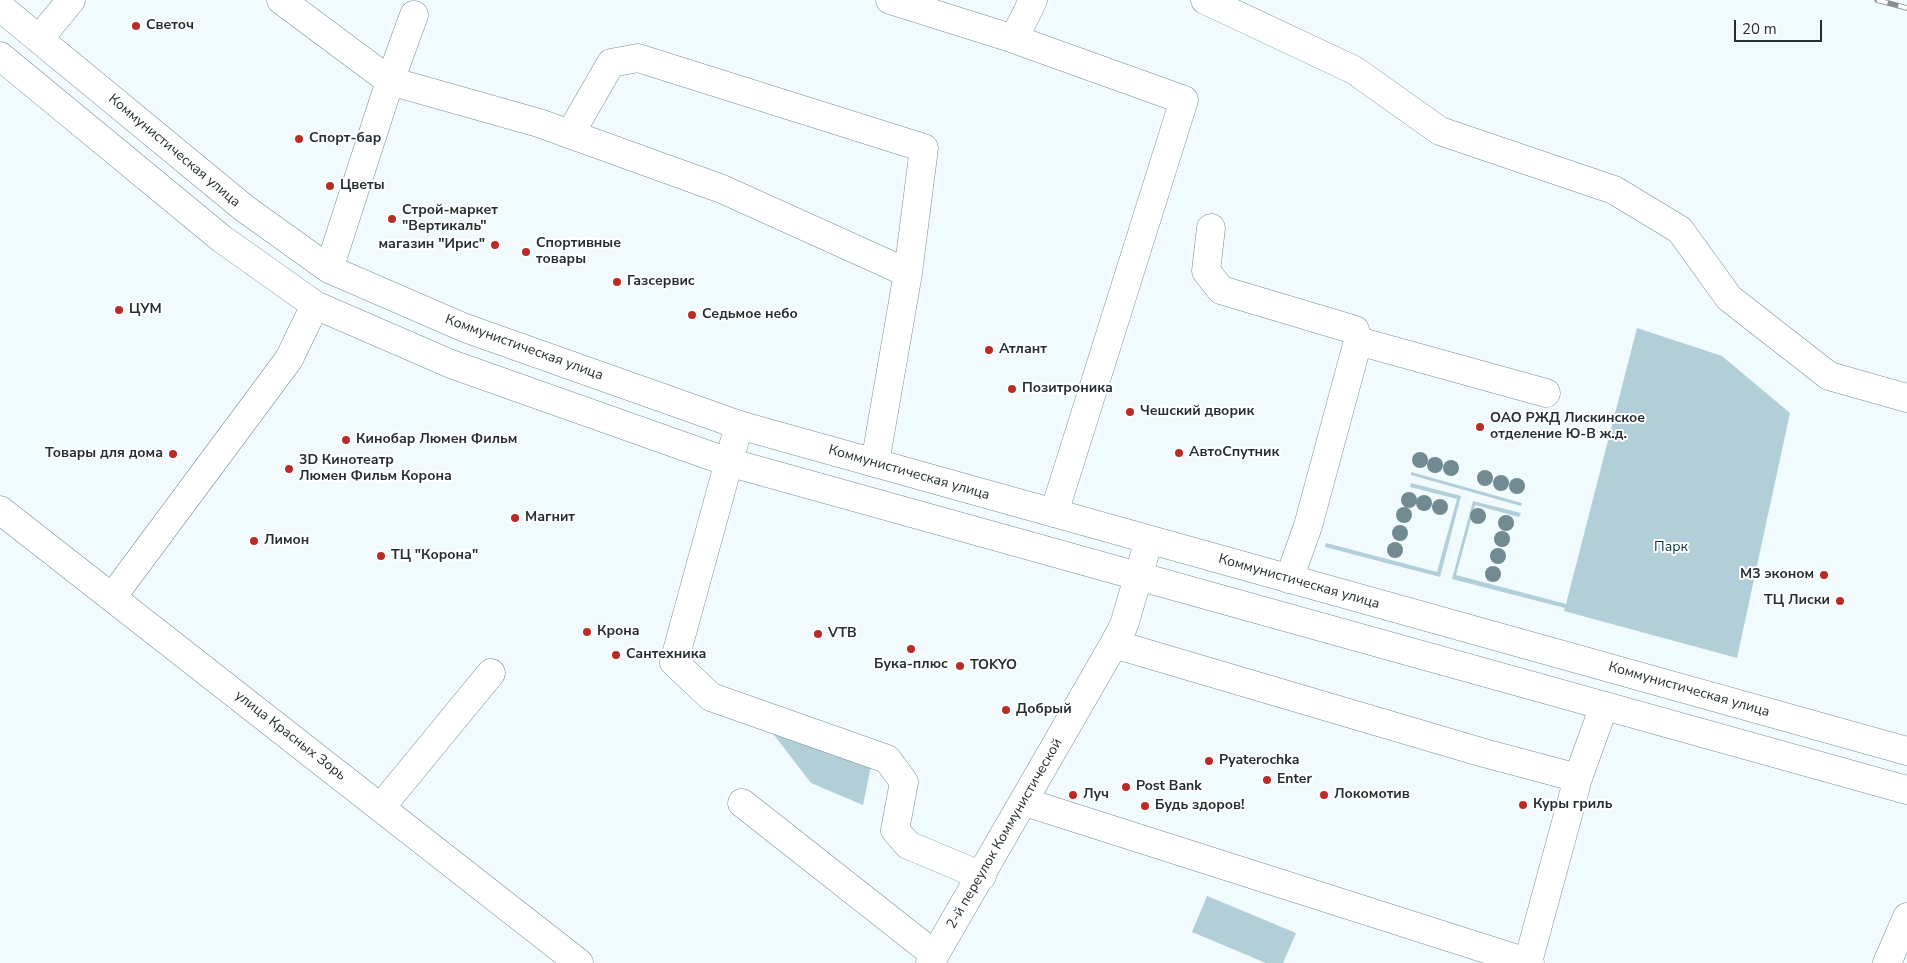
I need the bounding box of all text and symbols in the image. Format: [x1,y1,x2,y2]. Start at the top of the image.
scale bar [1737,10,1824,42]
place label: Светоч [146,18,194,34]
text: 20 m [1742,19,1777,39]
marker: Светоч [130,20,142,32]
street label: Коммунистическая улица [105,91,243,211]
place label: Спорт-бар [309,131,381,147]
marker: Спорт-бар [293,133,305,145]
place label: Цветы [340,178,385,194]
marker: Цветы [324,180,336,192]
place label: Строй-маркет "Вертикаль" [402,203,498,236]
marker: Строй-маркет "Вертикаль" [386,213,398,225]
place label: Спортивные товары [536,236,621,268]
place label: магазин "Ирис" [378,237,485,253]
marker: магазин "Ирис" [489,239,501,251]
marker: Спортивные товары [520,246,532,258]
place label: Газсервис [627,274,695,290]
marker: Газсервис [611,276,623,288]
place label: ЦУМ [129,302,162,318]
marker: ЦУМ [113,304,125,316]
place label: Седьмое небо [702,307,798,323]
marker: Седьмое небо [686,309,698,321]
street label: Коммунистическая улица [443,312,605,384]
place label: Атлант [999,342,1047,358]
marker: Атлант [983,344,995,356]
place label: Позитроника [1022,381,1113,397]
marker: Позитроника [1006,383,1018,395]
place label: Чешский дворик [1140,404,1254,420]
marker: Чешский дворик [1124,406,1136,418]
place label: ОАО РЖД Лискинское отделение Ю-В ж.д. [1490,411,1645,444]
marker: ОАО РЖД Лискинское отделение Ю-В ж.д. [1474,421,1486,433]
place label: Кинобар Люмен Фильм [356,432,517,448]
marker: Кинобар Люмен Фильм [340,434,352,446]
street label: Коммунистическая улица [826,442,992,504]
place label: АвтоСпутник [1189,445,1279,461]
place label: Товары для дома [45,446,163,462]
marker: АвтоСпутник [1173,447,1185,459]
marker: Товары для дома [167,448,179,460]
place label: 3D Кинотеатр Люмен Фильм Корона [299,453,452,486]
marker: 3D Кинотеатр Люмен Фильм Корона [283,463,295,475]
place label: Магнит [525,510,575,526]
marker: Магнит [509,512,521,524]
place label: Лимон [264,533,309,549]
marker: Лимон [248,535,260,547]
park label: Парк [1654,540,1688,556]
place label: ТЦ "Корона" [391,548,478,564]
marker: ТЦ "Корона" [375,550,387,562]
street label: Коммунистическая улица [1216,551,1382,613]
place label: М3 эконом [1740,567,1814,583]
marker: М3 эконом [1818,569,1830,581]
place label: ТЦ Лиски [1764,593,1830,609]
marker: ТЦ Лиски [1834,595,1846,607]
place label: Крона [597,624,640,640]
marker: Крона [581,626,593,638]
place label: VTB [828,626,857,642]
marker: VTB [812,628,824,640]
marker: Бука-плюс [905,643,917,655]
place label: Сантехника [626,647,706,663]
marker: Сантехника [610,649,622,661]
place label: Бука-плюс [874,657,948,673]
place label: TOKYO [970,658,1017,674]
street label: Коммунистическая улица [1606,659,1772,721]
marker: TOKYO [954,660,966,672]
street label: улица Красных Зорь [231,687,349,785]
place label: Добрый [1016,702,1072,718]
marker: Добрый [1000,704,1012,716]
street label: 2-й переулок Коммунистической [943,736,1067,932]
place label: Pyaterochka [1219,753,1299,769]
marker: Pyaterochka [1203,755,1215,767]
place label: Enter [1277,772,1312,788]
marker: Enter [1261,774,1273,786]
place label: Post Bank [1136,779,1202,795]
marker: Post Bank [1120,781,1132,793]
place label: Луч [1083,787,1109,803]
place label: Локомотив [1334,787,1410,803]
marker: Луч [1067,789,1079,801]
marker: Локомотив [1318,789,1330,801]
place label: Куры гриль [1533,797,1612,813]
place label: Будь здоров! [1155,798,1245,814]
marker: Куры гриль [1517,799,1529,811]
marker: Будь здоров! [1139,800,1151,812]

